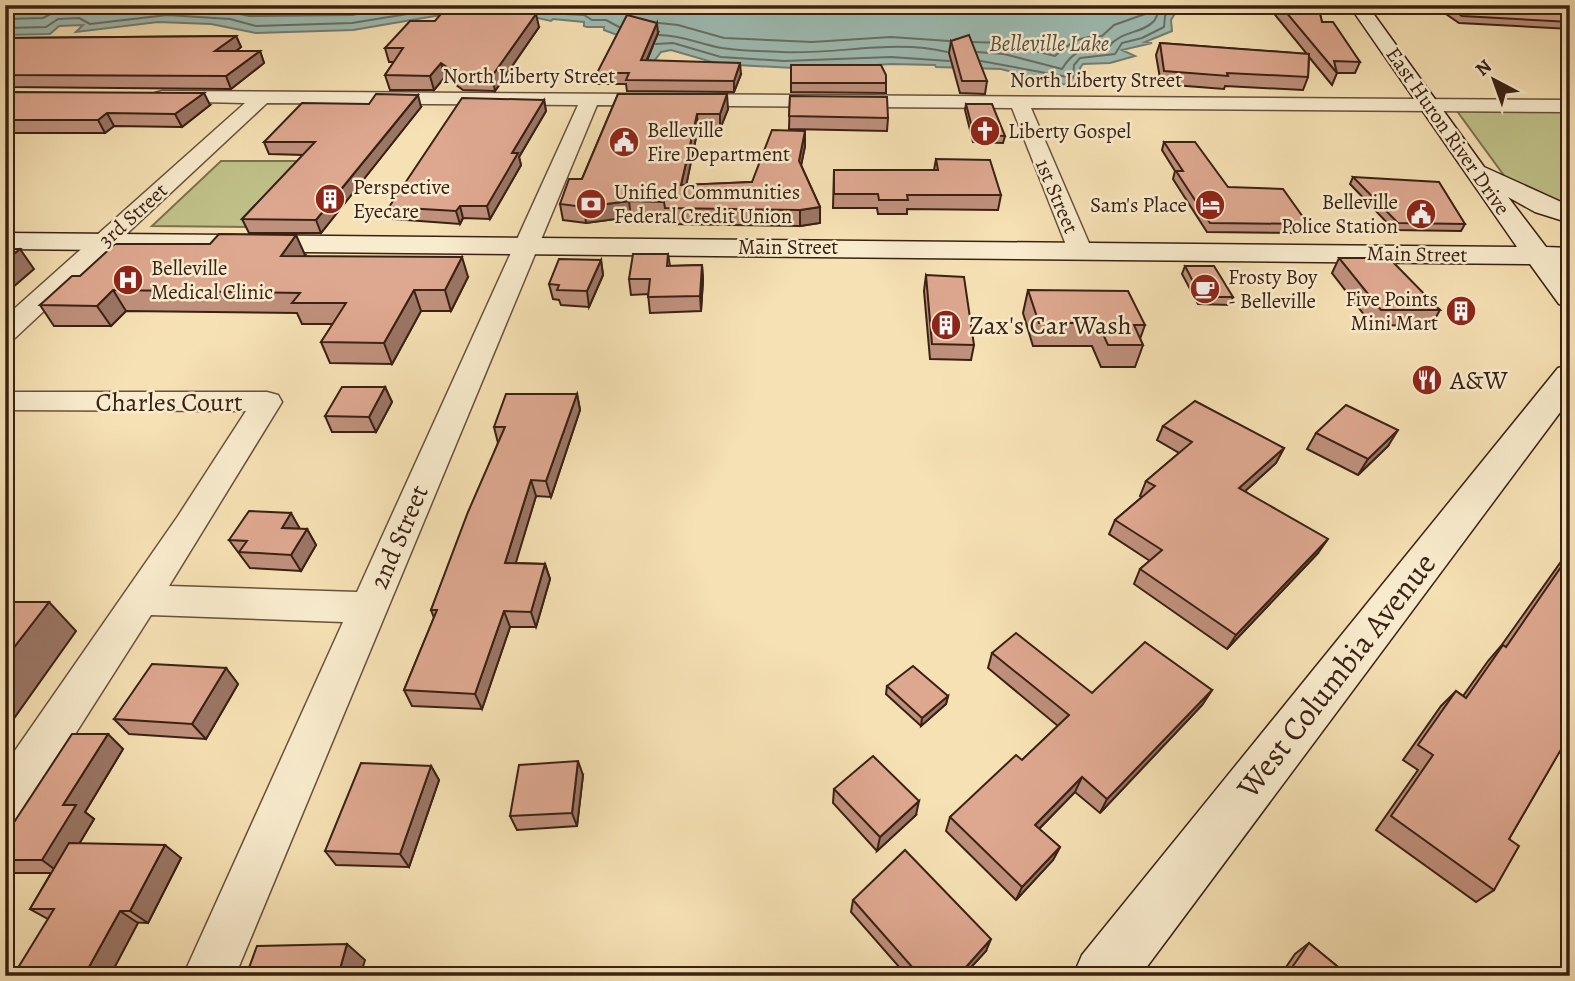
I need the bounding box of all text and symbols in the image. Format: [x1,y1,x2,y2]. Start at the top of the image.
water label: Belleville Lake [989,28,1109,59]
street label: East Huron River Drive [1380,42,1516,220]
north arrow [1460,46,1530,116]
text: N [1470,53,1497,82]
street label: North Liberty Street [443,62,615,90]
street label: North Liberty Street [1010,66,1182,94]
church icon: Liberty Gospel [968,114,1002,148]
place label: Belleville Fire Department [647,116,790,168]
place label: Liberty Gospel [1008,117,1131,145]
public building icon: Belleville Fire Department [607,125,641,159]
street label: 1st Street [1029,154,1085,238]
place label: Perspective Eyecare [353,173,450,225]
street label: 3rd Street [93,177,173,253]
place label: Unified Communities Federal Credit Union [614,178,800,230]
building icon: Perspective Eyecare [313,182,347,216]
bank icon: Unified Communities Federal Credit Union [574,187,608,221]
hotel icon: Sam's Place [1193,188,1227,222]
place label: Belleville Police Station [1281,188,1398,240]
place label: Sam's Place [1090,191,1187,219]
public building icon: Belleville Police Station [1404,197,1438,231]
street label: Main Street [738,233,838,261]
street label: Main Street [1366,239,1468,269]
place label: Belleville Medical Clinic [151,254,273,306]
hospital icon: Belleville Medical Clinic [111,263,145,297]
place label: Frosty Boy - Belleville [1228,263,1318,315]
cafe icon: Frosty Boy - Belleville [1188,272,1222,306]
place label: Five Points Mini Mart [1345,285,1438,337]
building icon: Five Points Mini Mart [1444,294,1478,328]
building icon: Zax's Car Wash [929,308,963,342]
place label: Zax's Car Wash [969,308,1132,343]
restaurant icon: A&W [1410,363,1444,397]
place label: A&W [1449,363,1508,398]
street label: Charles Court [95,385,243,420]
street label: 2nd Street [361,479,437,594]
street label: West Columbia Avenue [1226,543,1446,808]

